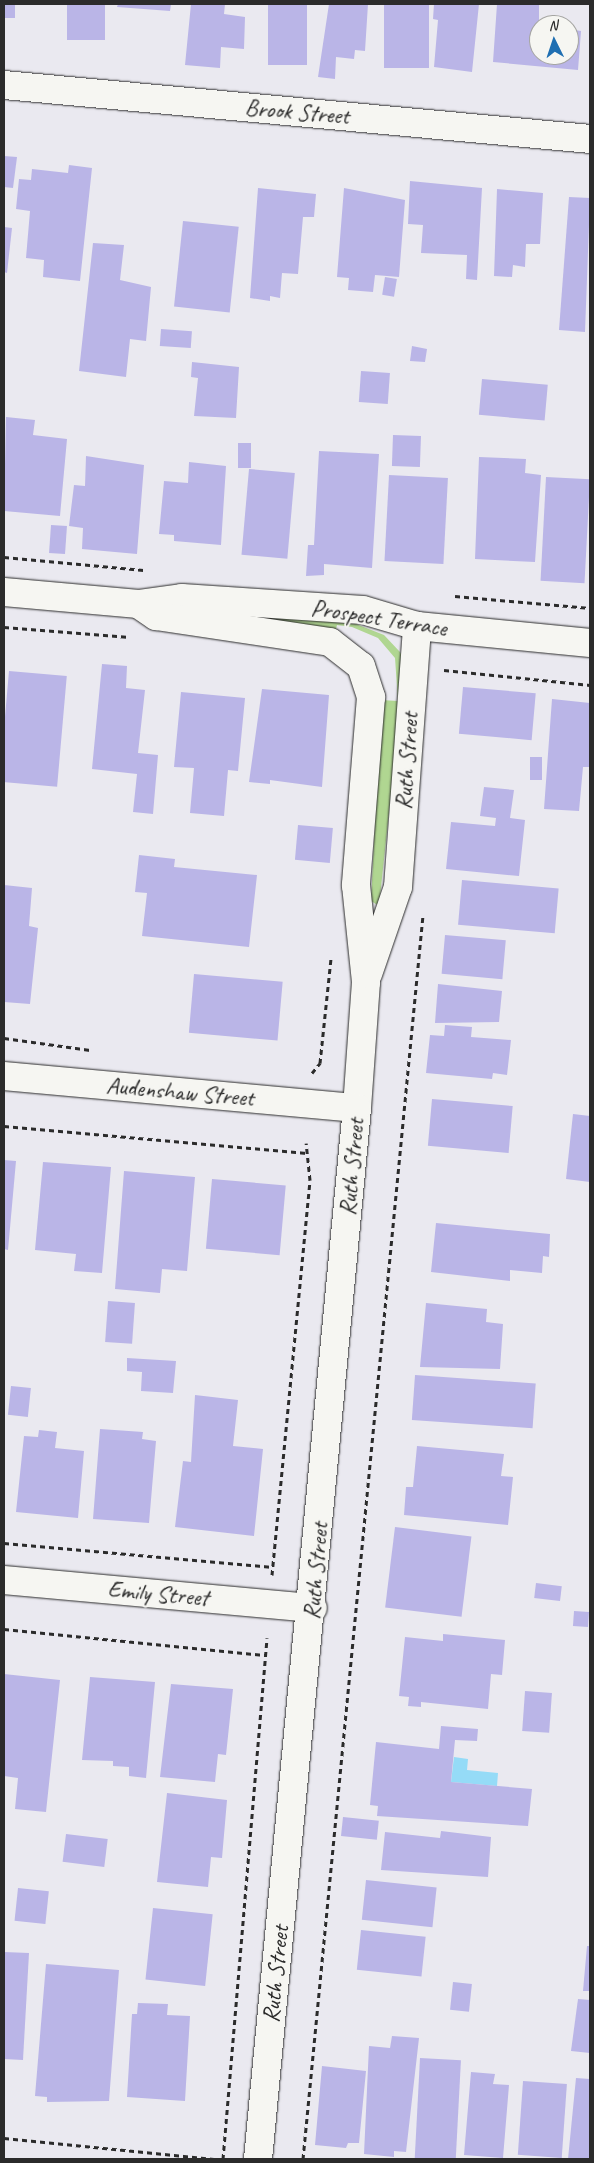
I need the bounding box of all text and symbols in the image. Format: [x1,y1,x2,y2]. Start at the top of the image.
north arrow [529,15,579,65]
text: N [548,17,558,34]
street label: Brook Street [243,93,351,131]
street label: Prospect Terrace [310,593,448,643]
street label: Ruth Street [389,711,425,811]
street label: Audenshaw Street [105,1071,255,1113]
street label: Ruth Street [333,1117,371,1217]
street label: Ruth Street [297,1521,335,1621]
street label: Emily Street [106,1575,210,1613]
street label: Ruth Street [257,1924,295,2024]

